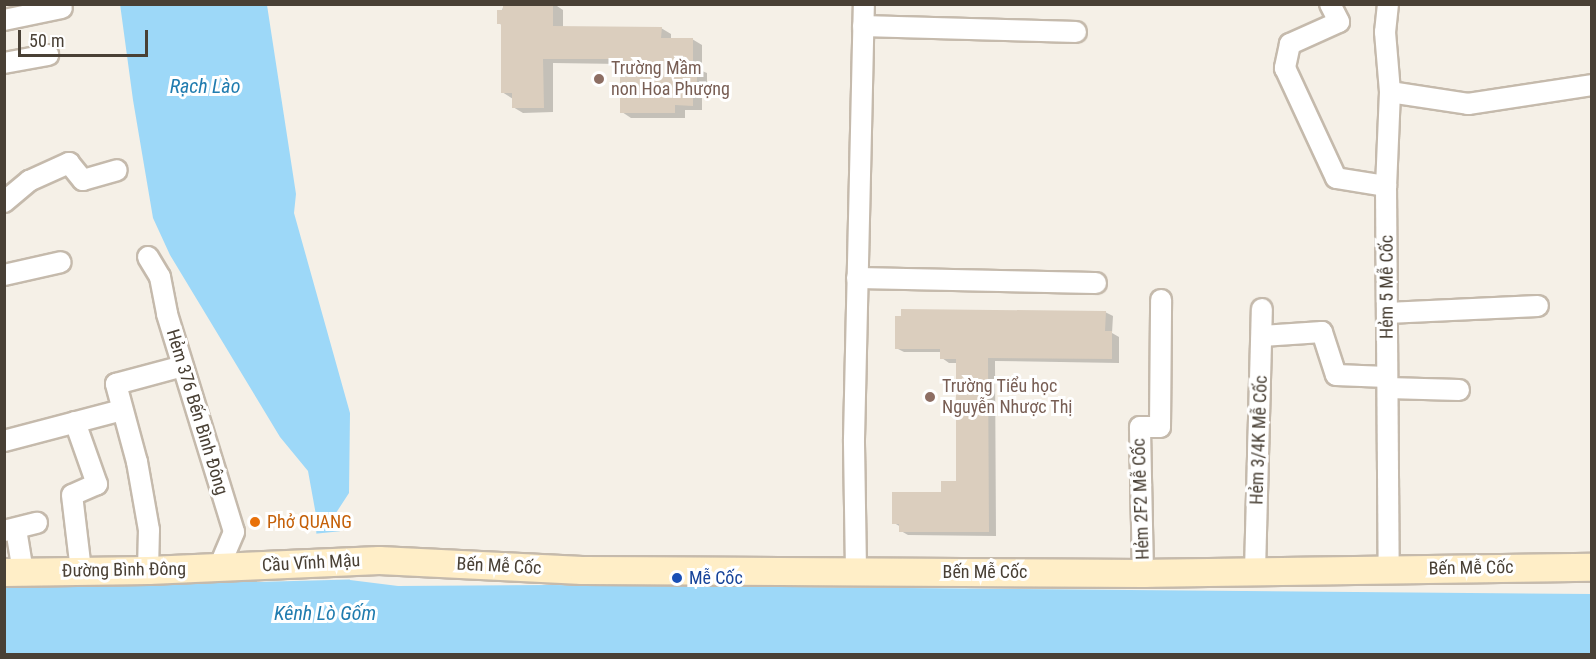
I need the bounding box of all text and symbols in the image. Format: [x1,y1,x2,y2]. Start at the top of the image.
scale bar [21,18,152,56]
text: 50 m [29,30,64,51]
place label: Trường Mầm non Hoa Phượng [611,58,730,100]
marker: Trường Mầm non Hoa Phượng [592,72,606,86]
water label: Rạch Lào [170,74,240,98]
street label: Hẻm 5 Mễ Cốc [1376,235,1398,339]
street label: Hẻm 376 Bến Bình Đông [162,327,232,497]
street label: Hẻm 3/4K Mễ Cốc [1246,375,1272,505]
place label: Trường Tiểu học Nguyễn Nhược Thị [942,376,1073,418]
marker: Trường Tiểu học Nguyễn Nhược Thị [923,390,937,404]
street label: Hẻm 2F2 Mễ Cốc [1128,438,1154,560]
place label: Phở QUANG [267,511,352,533]
marker: Phở QUANG [248,515,262,529]
street label: Cầu Vĩnh Mậu [261,550,361,576]
street label: Bến Mễ Cốc [456,553,542,579]
street label: Bến Mễ Cốc [1428,556,1514,580]
street label: Đường Bình Đông [62,558,186,582]
street label: Bến Mễ Cốc [943,561,1027,583]
place label: Mễ Cốc [689,567,743,589]
marker: Mễ Cốc [670,571,684,585]
water label: Kênh Lò Gốm [274,601,376,625]

